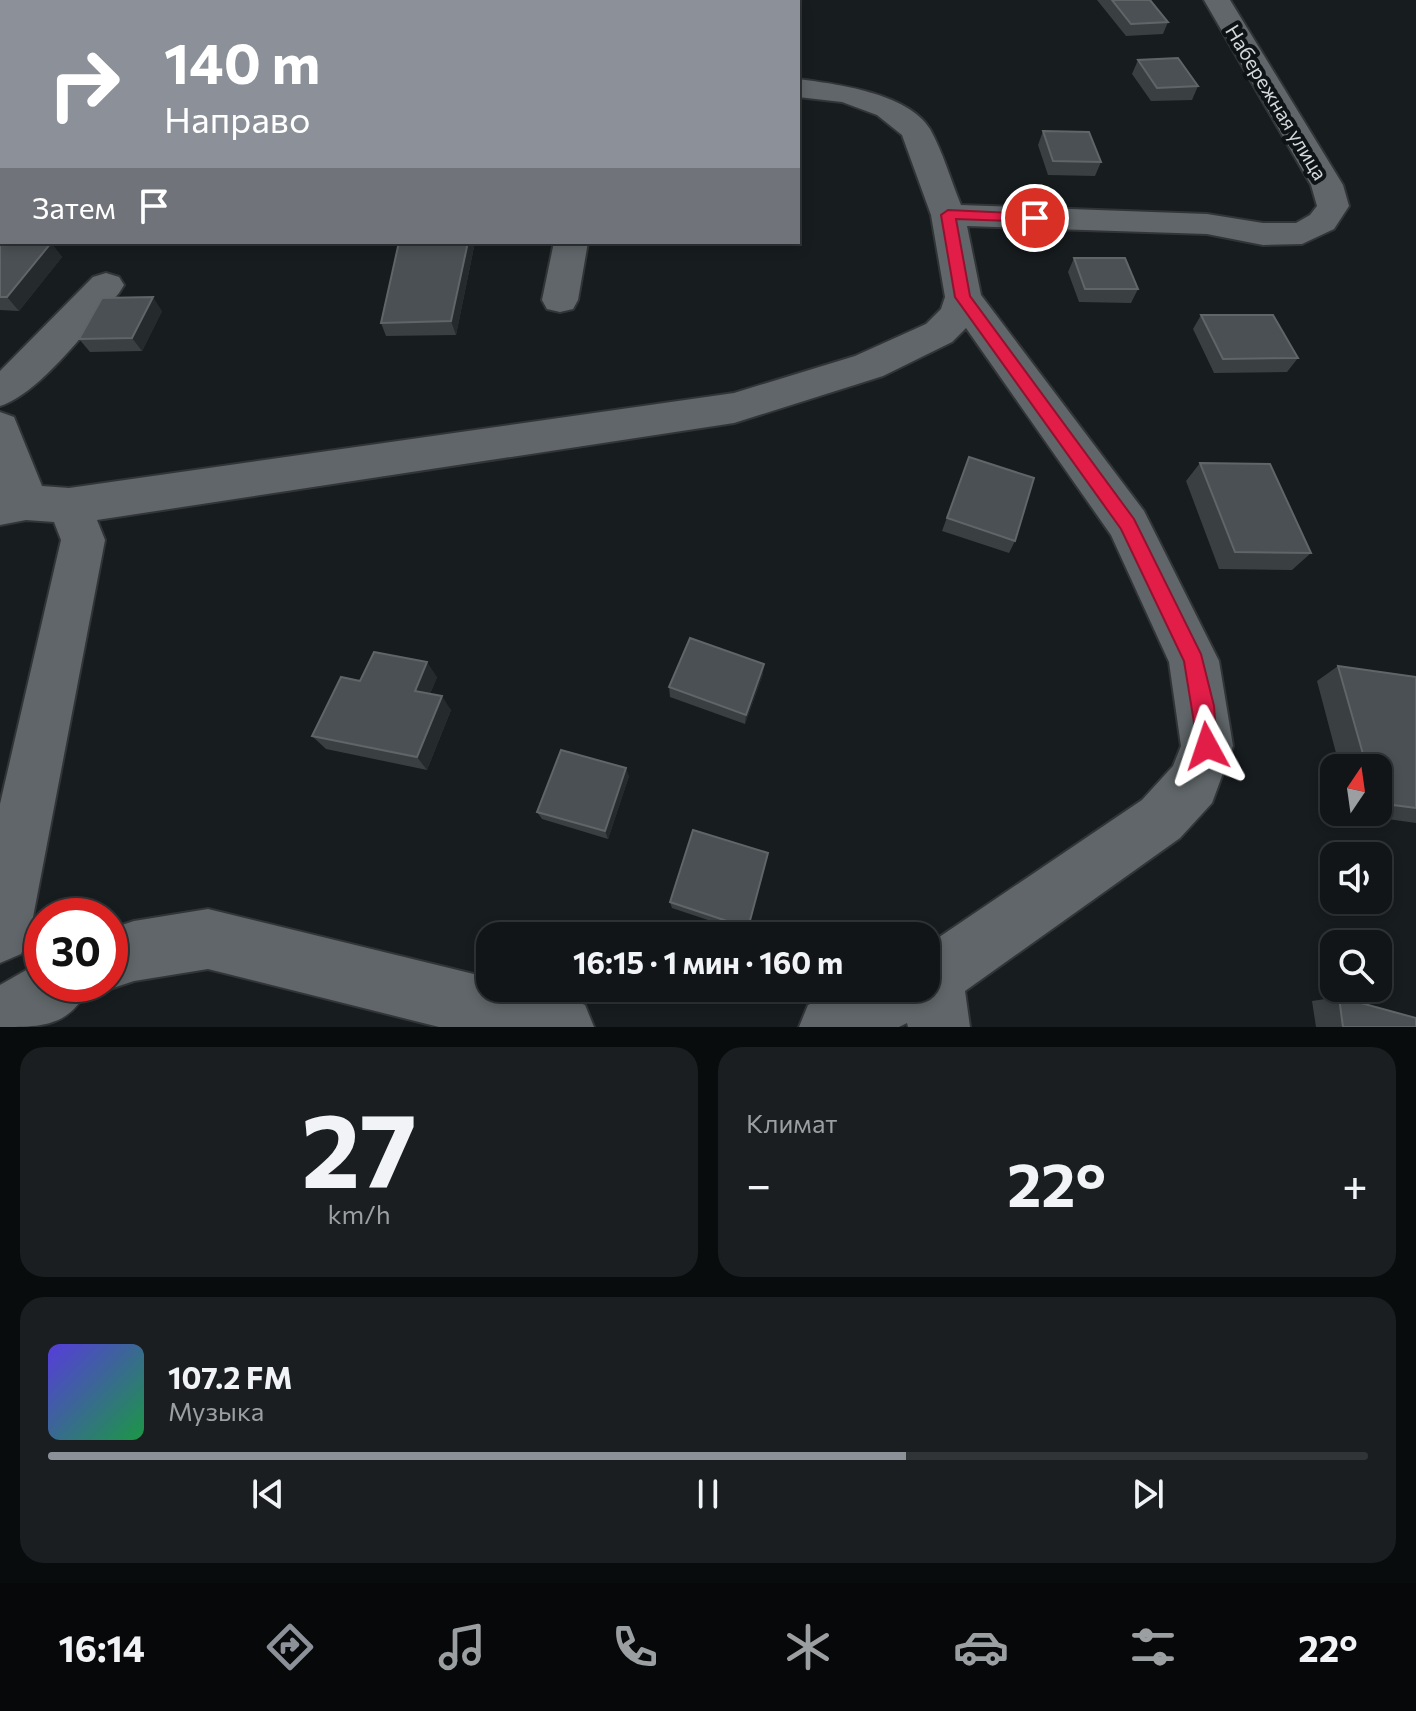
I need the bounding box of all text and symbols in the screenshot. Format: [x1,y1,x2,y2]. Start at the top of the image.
street label: Набережная улица [1221,20,1333,184]
text: 140 m [164,27,320,96]
icon: right [32,32,136,136]
text: Направо [164,96,310,140]
icon: arrive [132,184,176,228]
pin [1001,184,1069,252]
text: Затем [32,188,116,225]
icon: arrive [1013,196,1057,240]
position arrow [1165,704,1249,788]
north arrow [1320,754,1392,826]
map controls [1320,754,1392,1002]
button: sound [1320,842,1392,914]
speed limit sign: 30 [24,898,128,1002]
button: search [1320,930,1392,1002]
text: 16:15 · 1 мин · 160 m [573,943,843,980]
text: 27 [301,1082,417,1209]
text: Климат [746,1107,838,1138]
text: 22° [1007,1146,1106,1219]
text: − [746,1156,771,1210]
text: + [1342,1156,1368,1210]
text: km/h [327,1198,391,1229]
text: 107.2 FM [168,1358,292,1395]
text: Музыка [168,1395,264,1426]
icon: previous [246,1472,290,1516]
icon: pause [686,1472,730,1516]
icon: next [1126,1472,1170,1516]
icon: directions [262,1619,318,1675]
icon: music [434,1619,490,1675]
icon: phone [607,1619,663,1675]
icon: climate [780,1619,836,1675]
icon: car [953,1619,1009,1675]
icon: filters [1125,1619,1181,1675]
text: 16:14 [58,1625,145,1669]
text: 22° [1298,1625,1358,1669]

